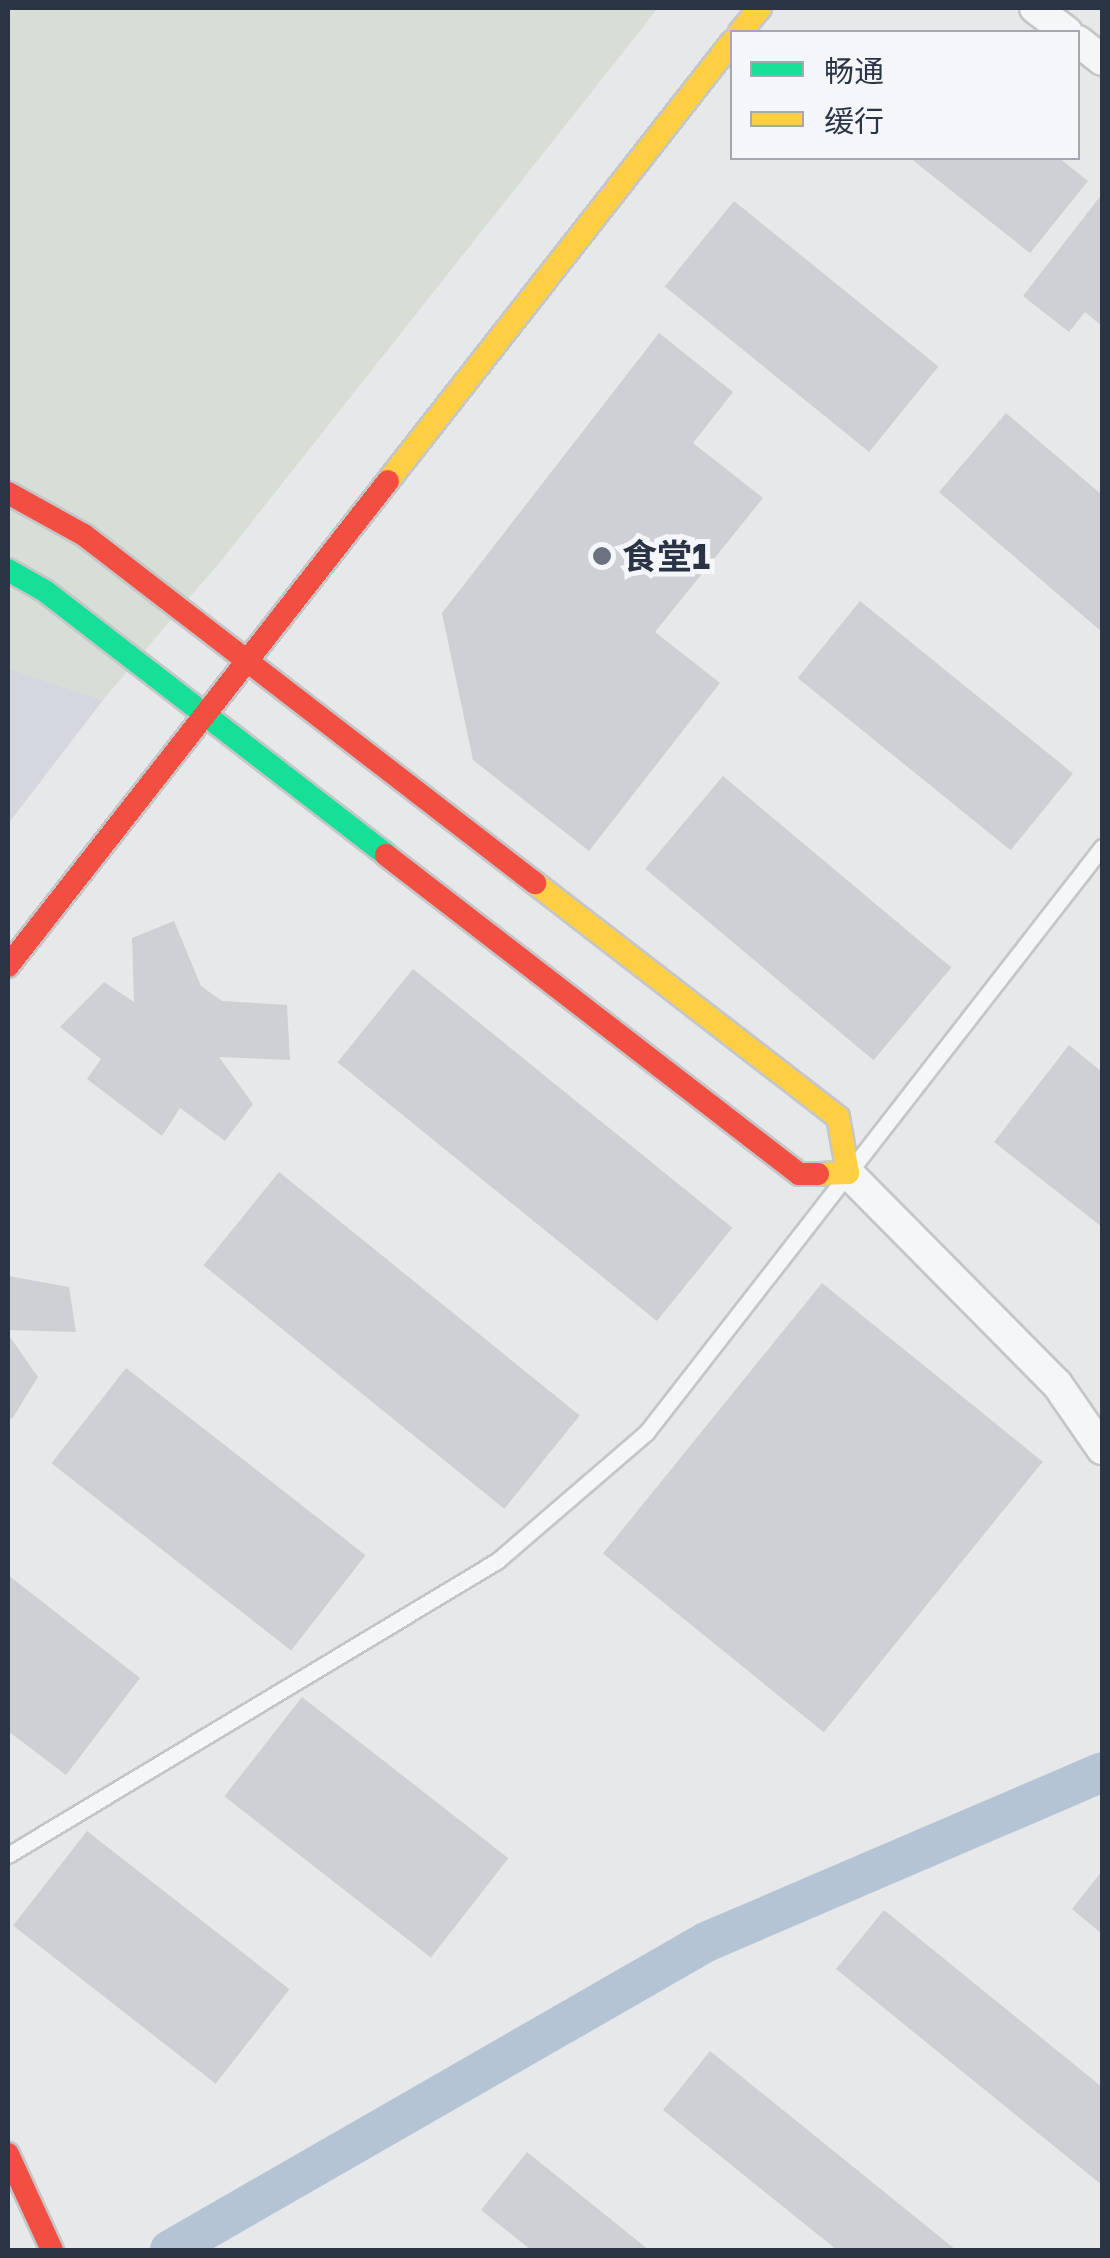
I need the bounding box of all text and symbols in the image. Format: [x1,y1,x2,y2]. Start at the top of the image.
legend [730,30,1080,160]
text: 畅通 [824,53,884,89]
text: 缓行 [824,103,884,139]
place label: 食堂1 [622,535,710,577]
marker: 食堂1 [591,545,613,567]

